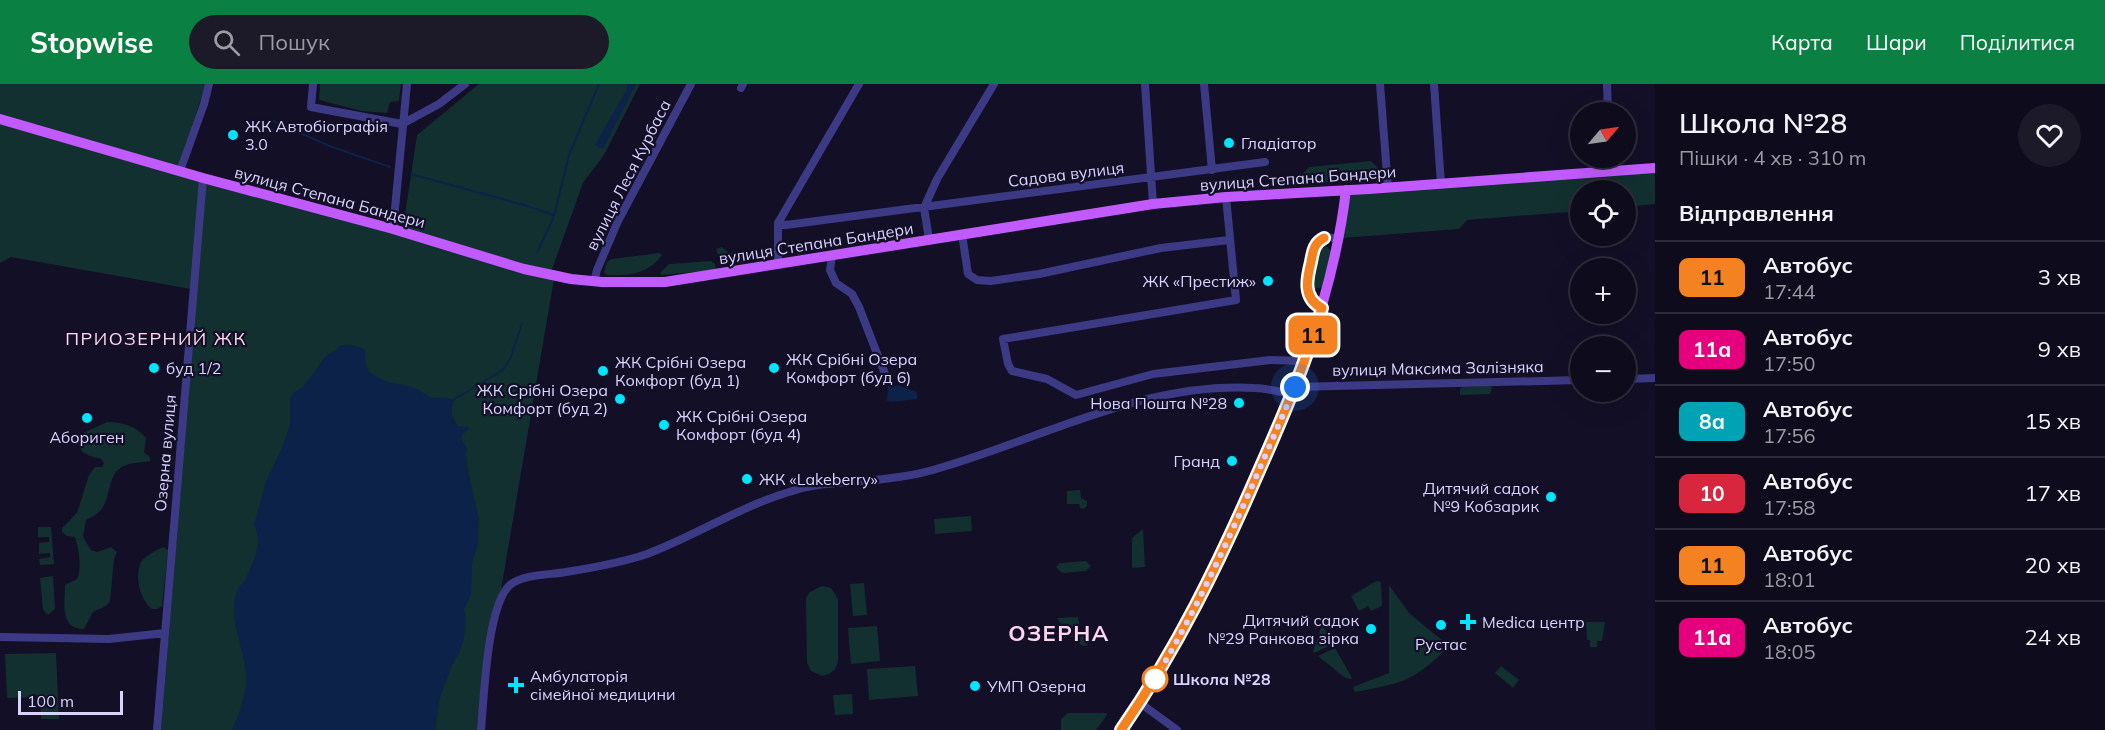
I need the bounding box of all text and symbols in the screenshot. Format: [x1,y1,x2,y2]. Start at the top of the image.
search box [189,15,609,69]
text: Stopwise [30,25,153,60]
icon: search [210,26,243,59]
text: Пошук [258,28,330,56]
text: Карта [1771,29,1833,55]
text: Шари [1866,29,1927,55]
text: Поділитися [1960,29,2075,55]
street label: вулиця Леся Курбаса [581,96,675,254]
north arrow [1570,102,1636,168]
map controls [1570,102,1636,402]
button: heart [2018,104,2081,167]
text: Школа №28 [1679,105,1847,140]
place label: ЖК Автобіографія 3.0 [245,116,388,154]
marker: ЖК Автобіографія 3.0 [226,128,240,142]
place label: Гладіатор [1241,133,1317,153]
marker: Гладіатор [1222,136,1236,150]
text: Пішки · 4 хв · 310 m [1679,145,1866,170]
street label: Садова вулиця [1007,157,1125,191]
street label: вулиця Степана Бандери [1199,161,1397,195]
street label: вулиця Степана Бандери [232,162,428,232]
button: locate [1570,180,1636,246]
text: Відправлення [1679,199,1834,227]
street label: вулиця Степана Бандери [717,218,915,268]
text: Автобус [1763,251,1853,279]
button: + [1570,258,1636,324]
text: 3 хв [2038,263,2081,291]
text: 11 [1699,264,1725,290]
place label: ЖК «Престиж» [1142,271,1256,291]
marker: ЖК «Престиж» [1261,274,1275,288]
text: 17:44 [1763,279,1816,304]
line badge: 11 [1286,316,1340,354]
text: 11 [1300,322,1326,348]
text: Автобус [1763,323,1853,351]
district label: ПРИОЗЕРНИЙ ЖК [65,327,247,350]
text: 9 хв [2038,335,2081,363]
button: − [1570,336,1636,402]
text: 11а [1693,336,1731,362]
place label: ЖК Срібні Озера Комфорт (буд 6) [786,349,917,387]
text: 17:50 [1763,351,1816,376]
place label: ЖК Срібні Озера Комфорт (буд 1) [615,352,746,390]
street label: вулиця Максима Залізняка [1332,356,1544,380]
place label: буд 1/2 [166,358,221,378]
marker: буд 1/2 [147,361,161,375]
marker: ЖК Срібні Озера Комфорт (буд 6) [767,361,781,375]
marker: ЖК Срібні Озера Комфорт (буд 1) [596,364,610,378]
your location [1280,372,1310,402]
place label: ЖК Срібні Озера Комфорт (буд 2) [477,380,608,418]
marker: ЖК Срібні Озера Комфорт (буд 2) [613,392,627,406]
place label: Нова Пошта №28 [1090,393,1227,413]
street label: Озерна вулиця [150,394,180,512]
text: Автобус [1763,395,1853,423]
marker: Нова Пошта №28 [1232,396,1246,410]
place label: ЖК Срібні Озера Комфорт (буд 4) [676,406,807,444]
text: 15 хв [2025,407,2081,435]
text: 8а [1699,408,1725,434]
marker: Абориген [80,411,94,425]
marker: ЖК Срібні Озера Комфорт (буд 4) [657,418,671,432]
text: 17:56 [1763,423,1816,448]
place label: Абориген [50,427,124,447]
place label: Гранд [1174,451,1220,471]
marker: Гранд [1225,454,1239,468]
text: Автобус [1763,467,1853,495]
place label: ЖК «Lakeberry» [759,469,878,489]
marker: ЖК «Lakeberry» [740,472,754,486]
place label: Дитячий садок №9 Кобзарик [1423,478,1539,516]
text: 17 хв [2025,479,2081,507]
text: 10 [1699,480,1725,506]
marker: Дитячий садок №9 Кобзарик [1544,490,1558,504]
text: 17:58 [1763,495,1816,520]
text: Автобус [1763,539,1853,567]
text: 20 хв [2025,551,2081,579]
text: 11 [1699,552,1725,578]
text: 18:01 [1763,567,1816,592]
place label: Дитячий садок №29 Ранкова зірка [1208,610,1359,648]
text: Автобус [1763,611,1853,639]
place label: Medica центр [1482,612,1585,632]
marker: Medica центр [1459,613,1477,631]
marker: Рустас [1434,618,1448,632]
district label: ОЗЕРНА [1008,619,1110,647]
marker: Дитячий садок №29 Ранкова зірка [1364,622,1378,636]
text: 24 хв [2025,623,2081,651]
text: 11а [1693,624,1731,650]
place label: Рустас [1415,634,1467,654]
text: 18:05 [1763,639,1816,664]
place label: Амбулаторія сімейної медицини [530,666,675,704]
marker: Школа №28 [1142,666,1168,692]
place label: Школа №28 [1173,669,1271,689]
marker: Амбулаторія сімейної медицини [507,676,525,694]
place label: УМП Озерна [986,676,1086,696]
marker: УМП Озерна [968,679,982,693]
scale bar [18,688,123,716]
text: 100 m [27,691,74,711]

